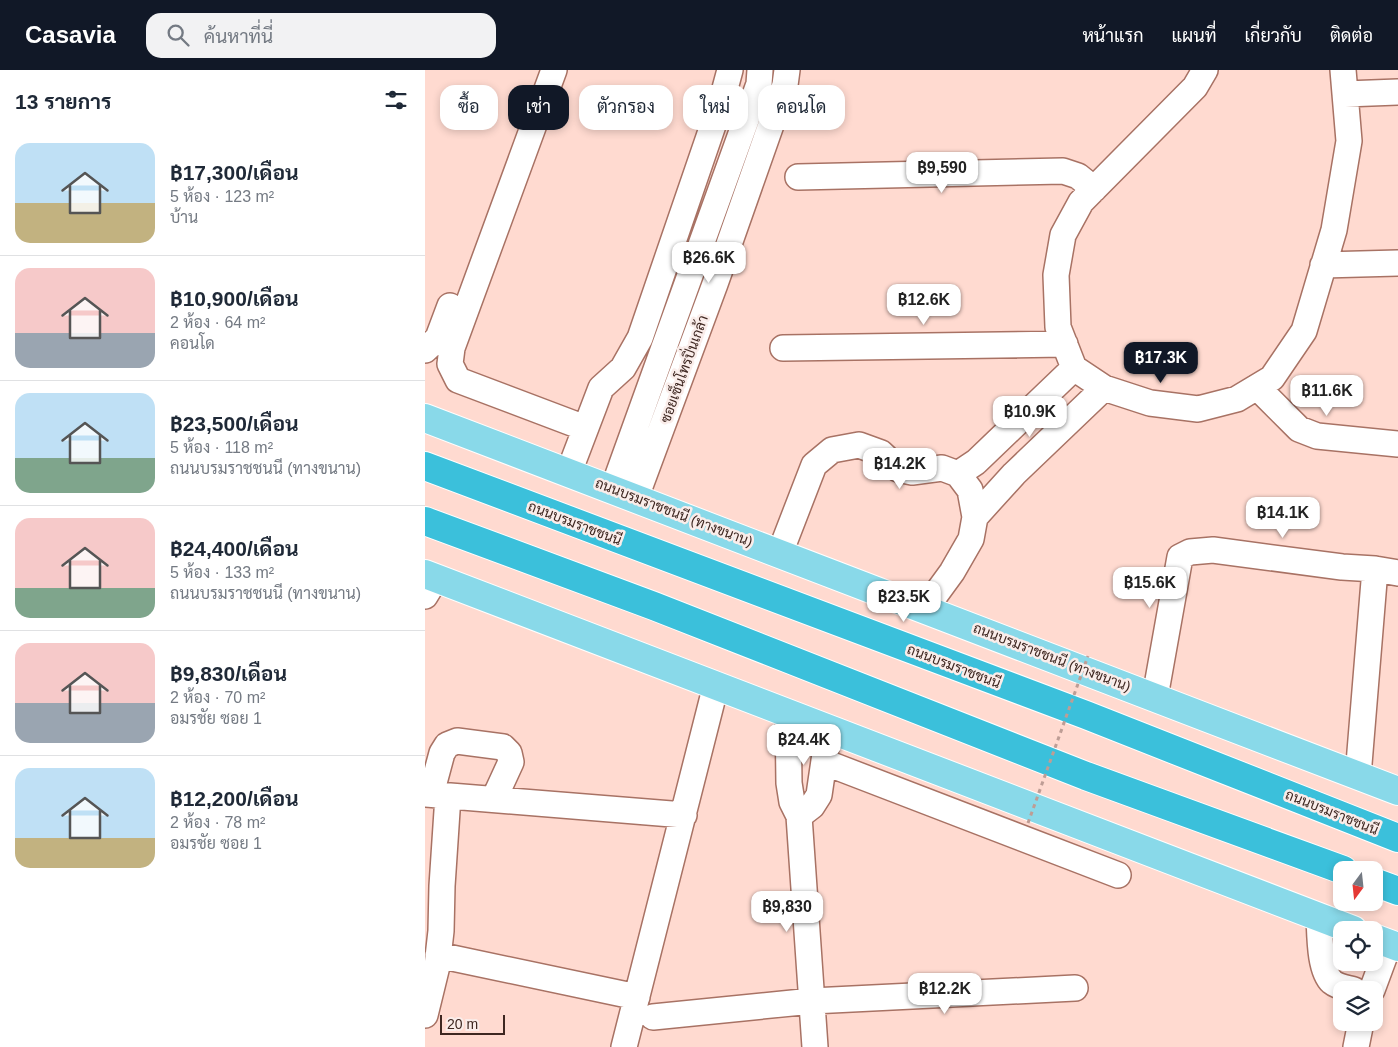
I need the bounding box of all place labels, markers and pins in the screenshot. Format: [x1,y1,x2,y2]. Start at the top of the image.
pin: ฿9,590 [901,152,983,194]
pin: ฿26.6K [668,242,750,284]
pin: ฿12.6K [883,284,965,326]
pin: ฿17.3K [1120,342,1202,384]
pin: ฿11.6K [1286,374,1368,417]
pin: ฿10.9K [989,396,1071,438]
pin: ฿14.2K [859,448,941,490]
pin: ฿14.1K [1242,496,1324,539]
pin: ฿15.6K [1109,566,1191,609]
pin: ฿23.5K [863,580,945,623]
pin: ฿24.4K [763,724,845,766]
pin: ฿9,830 [746,890,828,933]
pin: ฿12.2K [904,972,986,1015]

